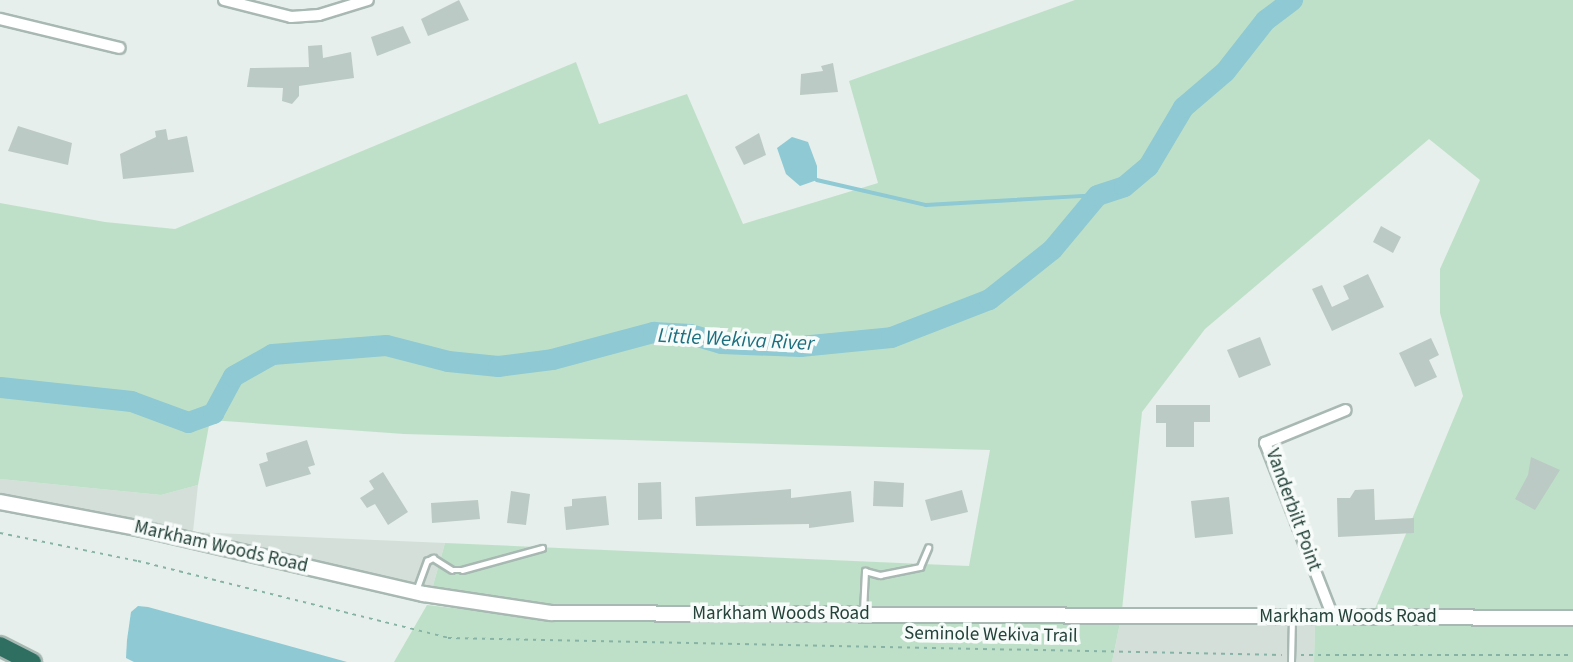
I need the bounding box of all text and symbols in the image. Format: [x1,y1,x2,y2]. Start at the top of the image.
water label: Little Wekiva River [657,322,815,356]
street label: Vanderbilt Point [1260,446,1326,574]
street label: Markham Woods Road [132,516,310,578]
street label: Markham Woods Road [692,603,870,625]
street label: Markham Woods Road [1259,606,1437,628]
street label: Seminole Wekiva Trail [904,622,1078,648]

